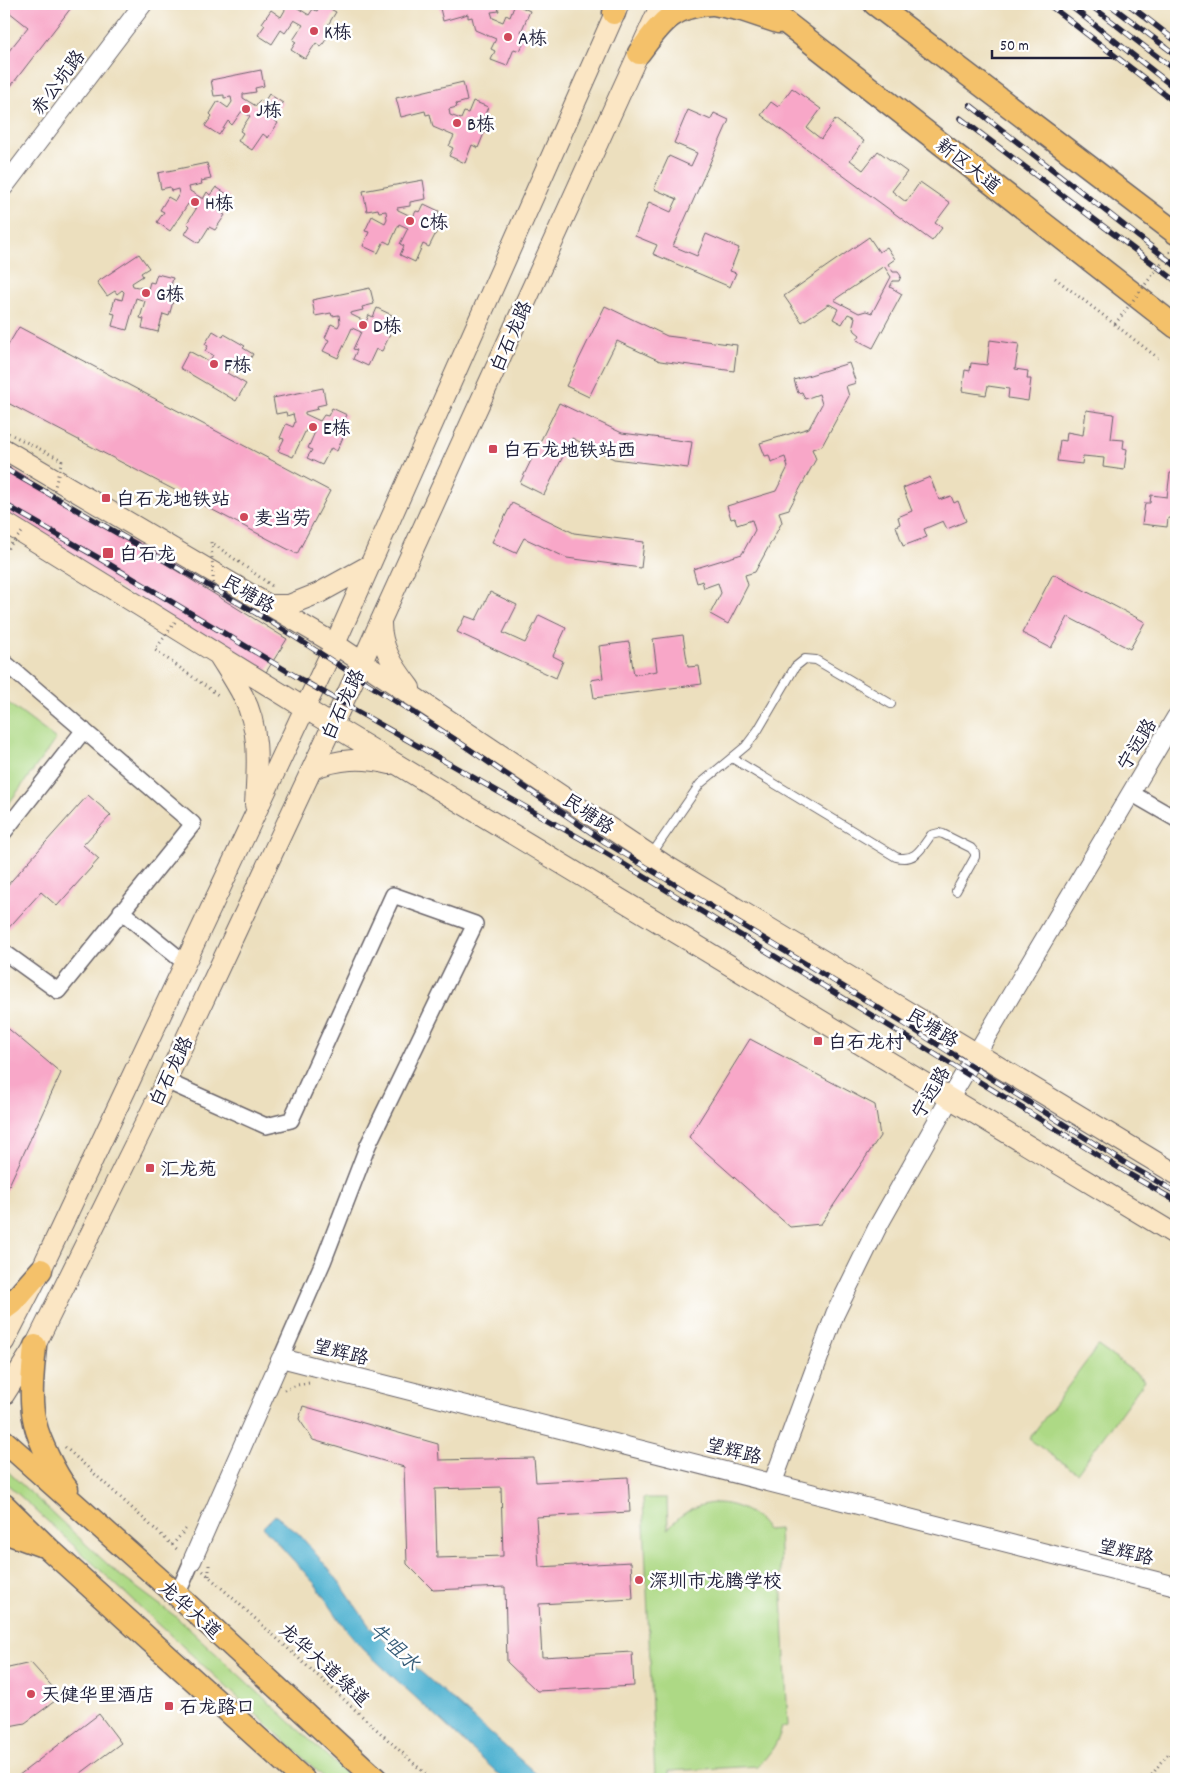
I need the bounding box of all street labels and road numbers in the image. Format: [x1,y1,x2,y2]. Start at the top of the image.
street label: 赤公坑路 [26,46,93,123]
street label: 新区大道 [929,134,1005,202]
street label: 白石龙路 [485,297,541,378]
street label: 民塘路 [216,570,279,622]
street label: 白石龙路 [317,665,373,746]
street label: 宁远路 [1113,714,1165,777]
street label: 民塘路 [556,789,618,843]
street label: 民塘路 [900,1004,963,1056]
street label: 白石龙路 [144,1032,202,1113]
street label: 宁远路 [907,1062,959,1125]
street label: 望辉路 [309,1334,371,1374]
street label: 望辉路 [702,1433,764,1473]
street label: 望辉路 [1094,1534,1156,1574]
street label: 龙华大道 [151,1576,226,1647]
street label: 龙华大道绿道 [271,1618,374,1715]

